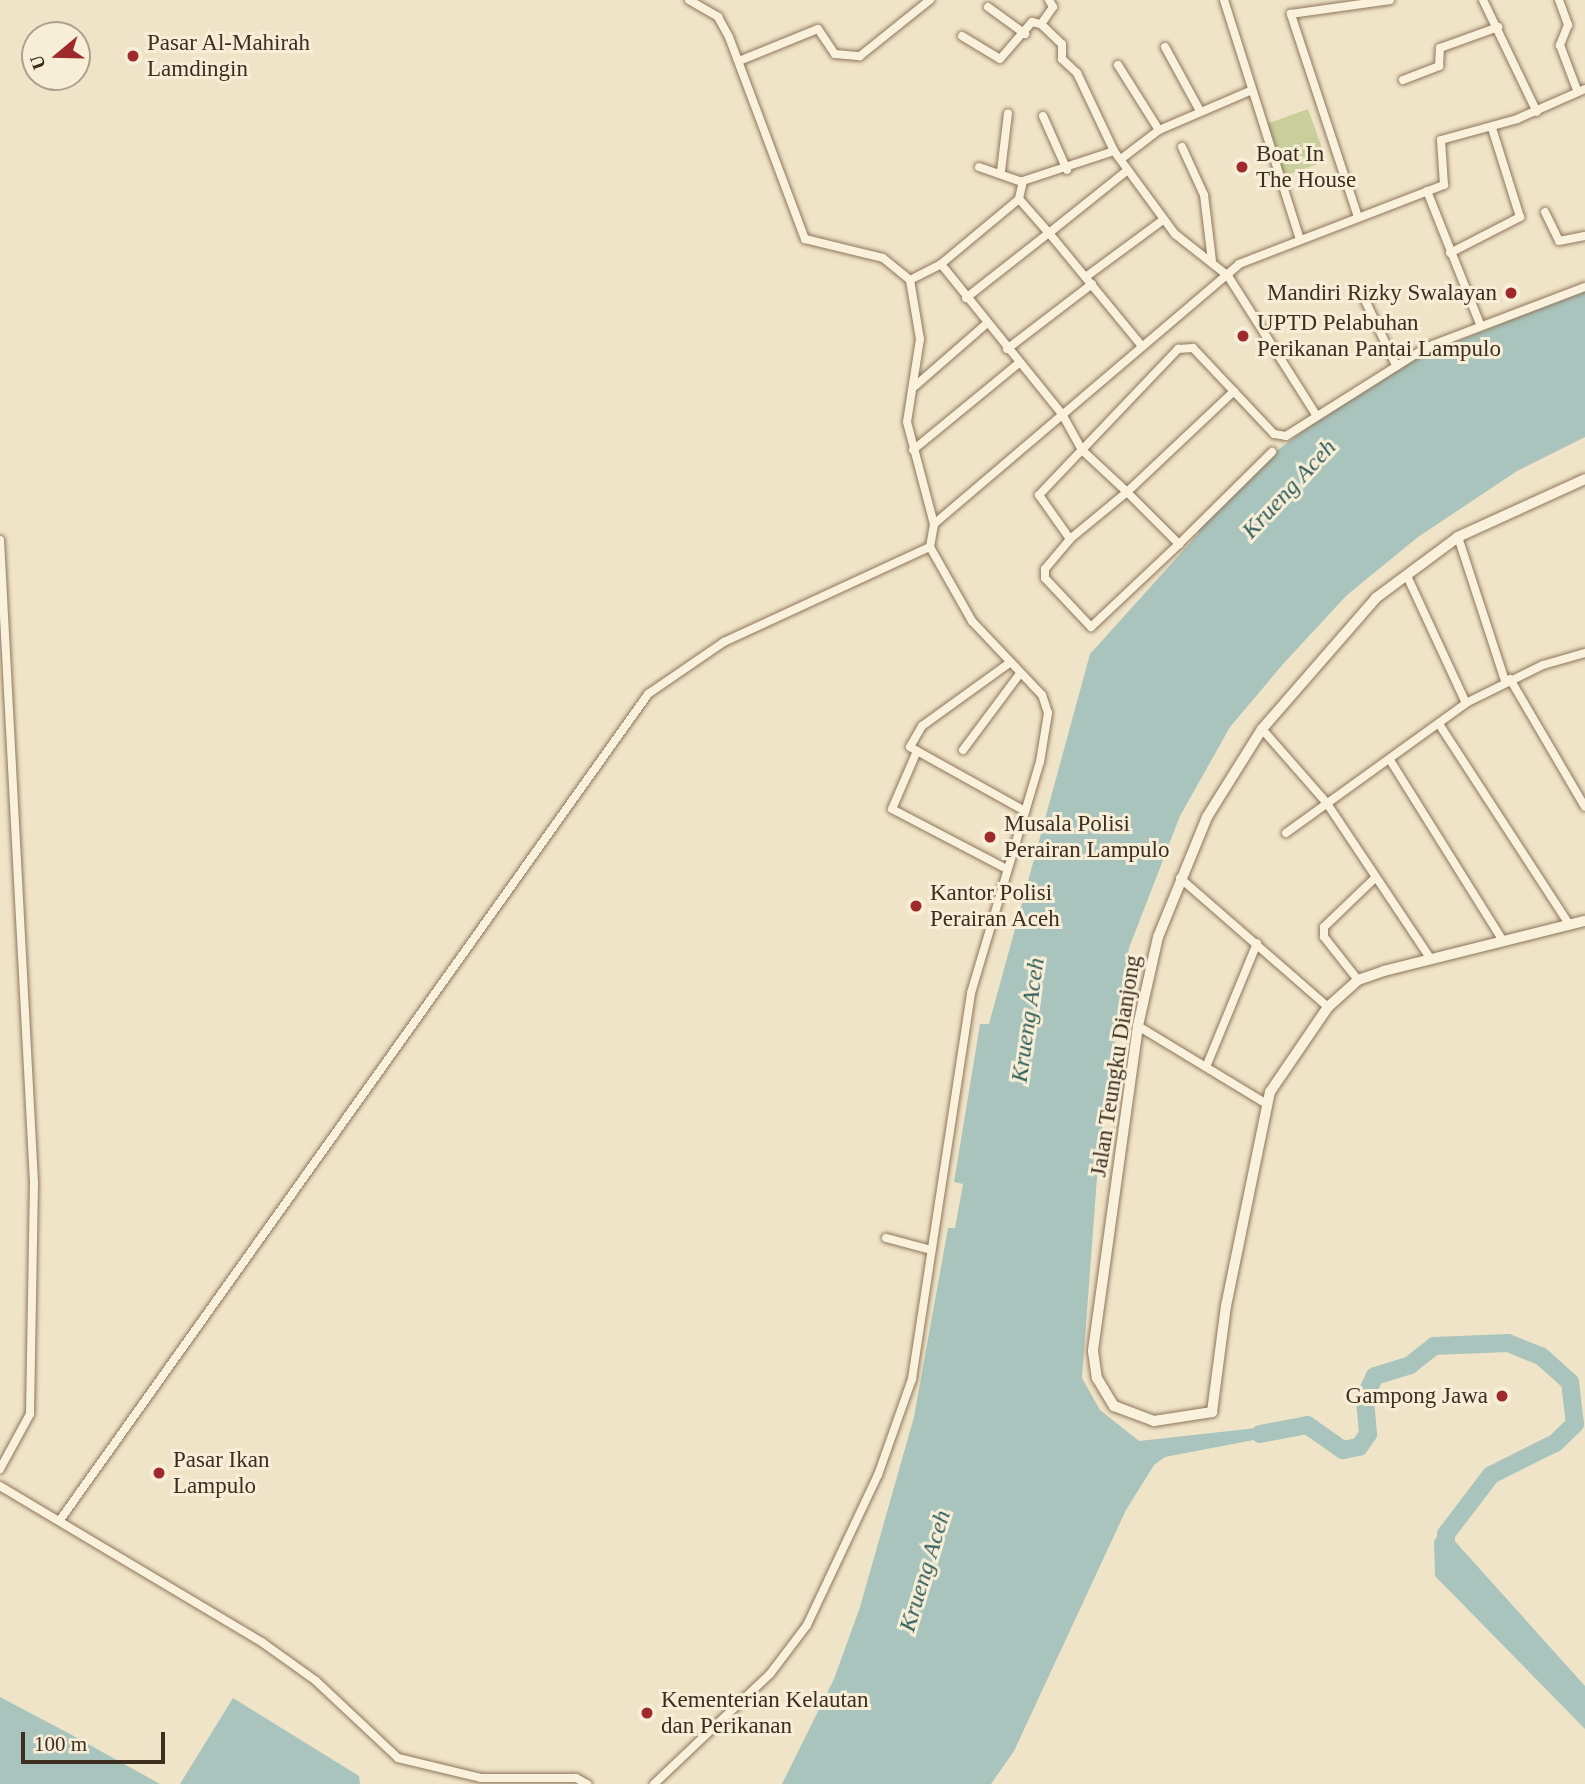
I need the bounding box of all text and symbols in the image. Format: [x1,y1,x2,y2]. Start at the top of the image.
north arrow [21,21,91,91]
place label: Pasar Al-Mahirah Lamdingin [147,29,311,83]
marker: Pasar Al-Mahirah Lamdingin [125,48,141,64]
text: U [25,52,50,72]
place label: Boat In The House [1256,140,1356,194]
marker: Boat In The House [1234,159,1250,175]
place label: Mandiri Rizky Swalayan [1267,279,1497,307]
marker: Mandiri Rizky Swalayan [1503,285,1519,301]
place label: UPTD Pelabuhan Perikanan Pantai Lampulo [1257,309,1501,363]
marker: UPTD Pelabuhan Perikanan Pantai Lampulo [1235,328,1251,344]
water label: Krueng Aceh [1236,433,1342,545]
place label: Musala Polisi Perairan Lampulo [1004,810,1169,864]
marker: Musala Polisi Perairan Lampulo [982,829,998,845]
place label: Kantor Polisi Perairan Aceh [930,879,1061,933]
marker: Kantor Polisi Perairan Aceh [908,898,924,914]
street label: Jalan Teungku Dianjong [1085,953,1147,1179]
water label: Krueng Aceh [1005,956,1051,1084]
place label: Gampong Jawa [1346,1382,1488,1410]
marker: Gampong Jawa [1494,1388,1510,1404]
place label: Pasar Ikan Lampulo [173,1446,269,1500]
marker: Pasar Ikan Lampulo [151,1465,167,1481]
water label: Krueng Aceh [893,1507,957,1635]
place label: Kementerian Kelautan dan Perikanan [661,1686,869,1740]
marker: Kementerian Kelautan dan Perikanan [639,1705,655,1721]
scale bar [24,1718,168,1762]
text: 100 m [34,1732,87,1756]

